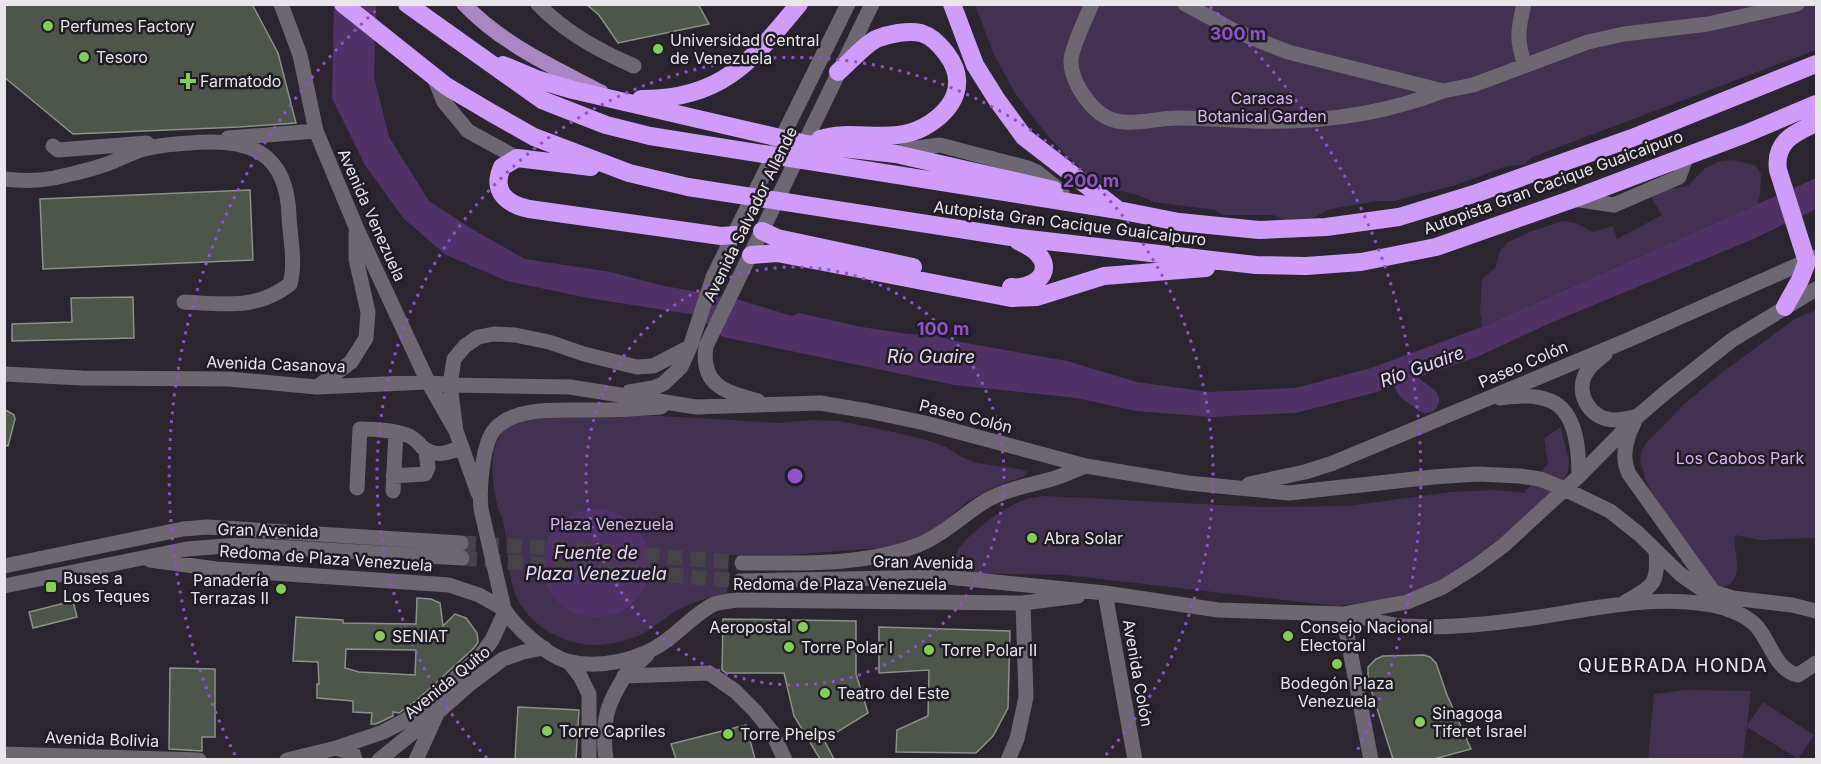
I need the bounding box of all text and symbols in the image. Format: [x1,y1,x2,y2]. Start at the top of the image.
place label: Perfumes Factory [60,16,195,36]
marker: Perfumes Factory [41,19,55,33]
text: 300 m [1210,23,1266,44]
place label: Universidad Central de Venezuela [670,30,819,68]
marker: Universidad Central de Venezuela [651,42,665,56]
place label: Tesoro [96,47,148,67]
marker: Tesoro [77,50,91,64]
place label: Farmatodo [200,71,281,91]
marker: Farmatodo [181,74,195,88]
park label: Caracas Botanical Garden [1197,88,1327,126]
street label: Avenida Salvador Allende [699,123,801,305]
street label: Autopista Gran Cacique Guaicaipuro [1420,126,1686,238]
street label: Avenida Venezuela [334,146,410,284]
text: 200 m [1063,170,1119,191]
street label: Autopista Gran Cacique Guaicaipuro [932,196,1208,250]
text: 100 m [917,318,969,339]
street label: Paseo Colón [1475,336,1571,392]
water label: Río Guaire [1377,342,1467,391]
water label: Río Guaire [887,346,975,367]
street label: Avenida Casanova [206,352,346,376]
street label: Paseo Colón [917,395,1015,437]
park label: Los Caobos Park [1676,448,1804,468]
centre of rings [785,466,805,486]
park label: Plaza Venezuela [550,514,674,534]
street label: Gran Avenida [217,519,319,541]
place label: Abra Solar [1044,528,1123,548]
marker: Abra Solar [1025,531,1039,545]
street label: Redoma de Plaza Venezuela [219,541,433,575]
water label: Fuente de Plaza Venezuela [525,542,667,584]
street label: Gran Avenida [872,551,974,573]
place label: Buses a Los Teques [63,568,150,606]
place label: Panadería Terrazas II [190,570,269,608]
street label: Redoma de Plaza Venezuela [733,574,947,594]
marker: Buses a Los Teques [44,580,58,594]
marker: Panadería Terrazas II [274,582,288,596]
place label: Aeropostal [709,617,791,637]
place label: Consejo Nacional Electoral [1300,617,1432,655]
street label: Avenida Colón [1119,618,1157,728]
marker: Aeropostal [796,620,810,634]
place label: SENIAT [392,626,448,646]
marker: SENIAT [373,629,387,643]
marker: Consejo Nacional Electoral [1281,629,1295,643]
place label: Torre Polar I [801,637,893,657]
marker: Torre Polar I [782,640,796,654]
place label: Torre Polar II [941,640,1037,660]
street label: Avenida Quito [400,641,494,723]
marker: Torre Polar II [922,643,936,657]
district label: QUEBRADA HONDA [1578,655,1768,676]
marker: Bodegón Plaza Venezuela [1330,657,1344,671]
place label: Bodegón Plaza Venezuela [1280,673,1394,711]
place label: Teatro del Este [837,683,950,703]
marker: Teatro del Este [818,686,832,700]
place label: Sinagoga Tiferet Israel [1432,703,1527,741]
marker: Sinagoga Tiferet Israel [1413,715,1427,729]
place label: Torre Capriles [559,721,666,741]
marker: Torre Capriles [540,724,554,738]
place label: Torre Phelps [740,724,836,744]
street label: Avenida Bolivia [45,727,159,751]
marker: Torre Phelps [721,727,735,741]

